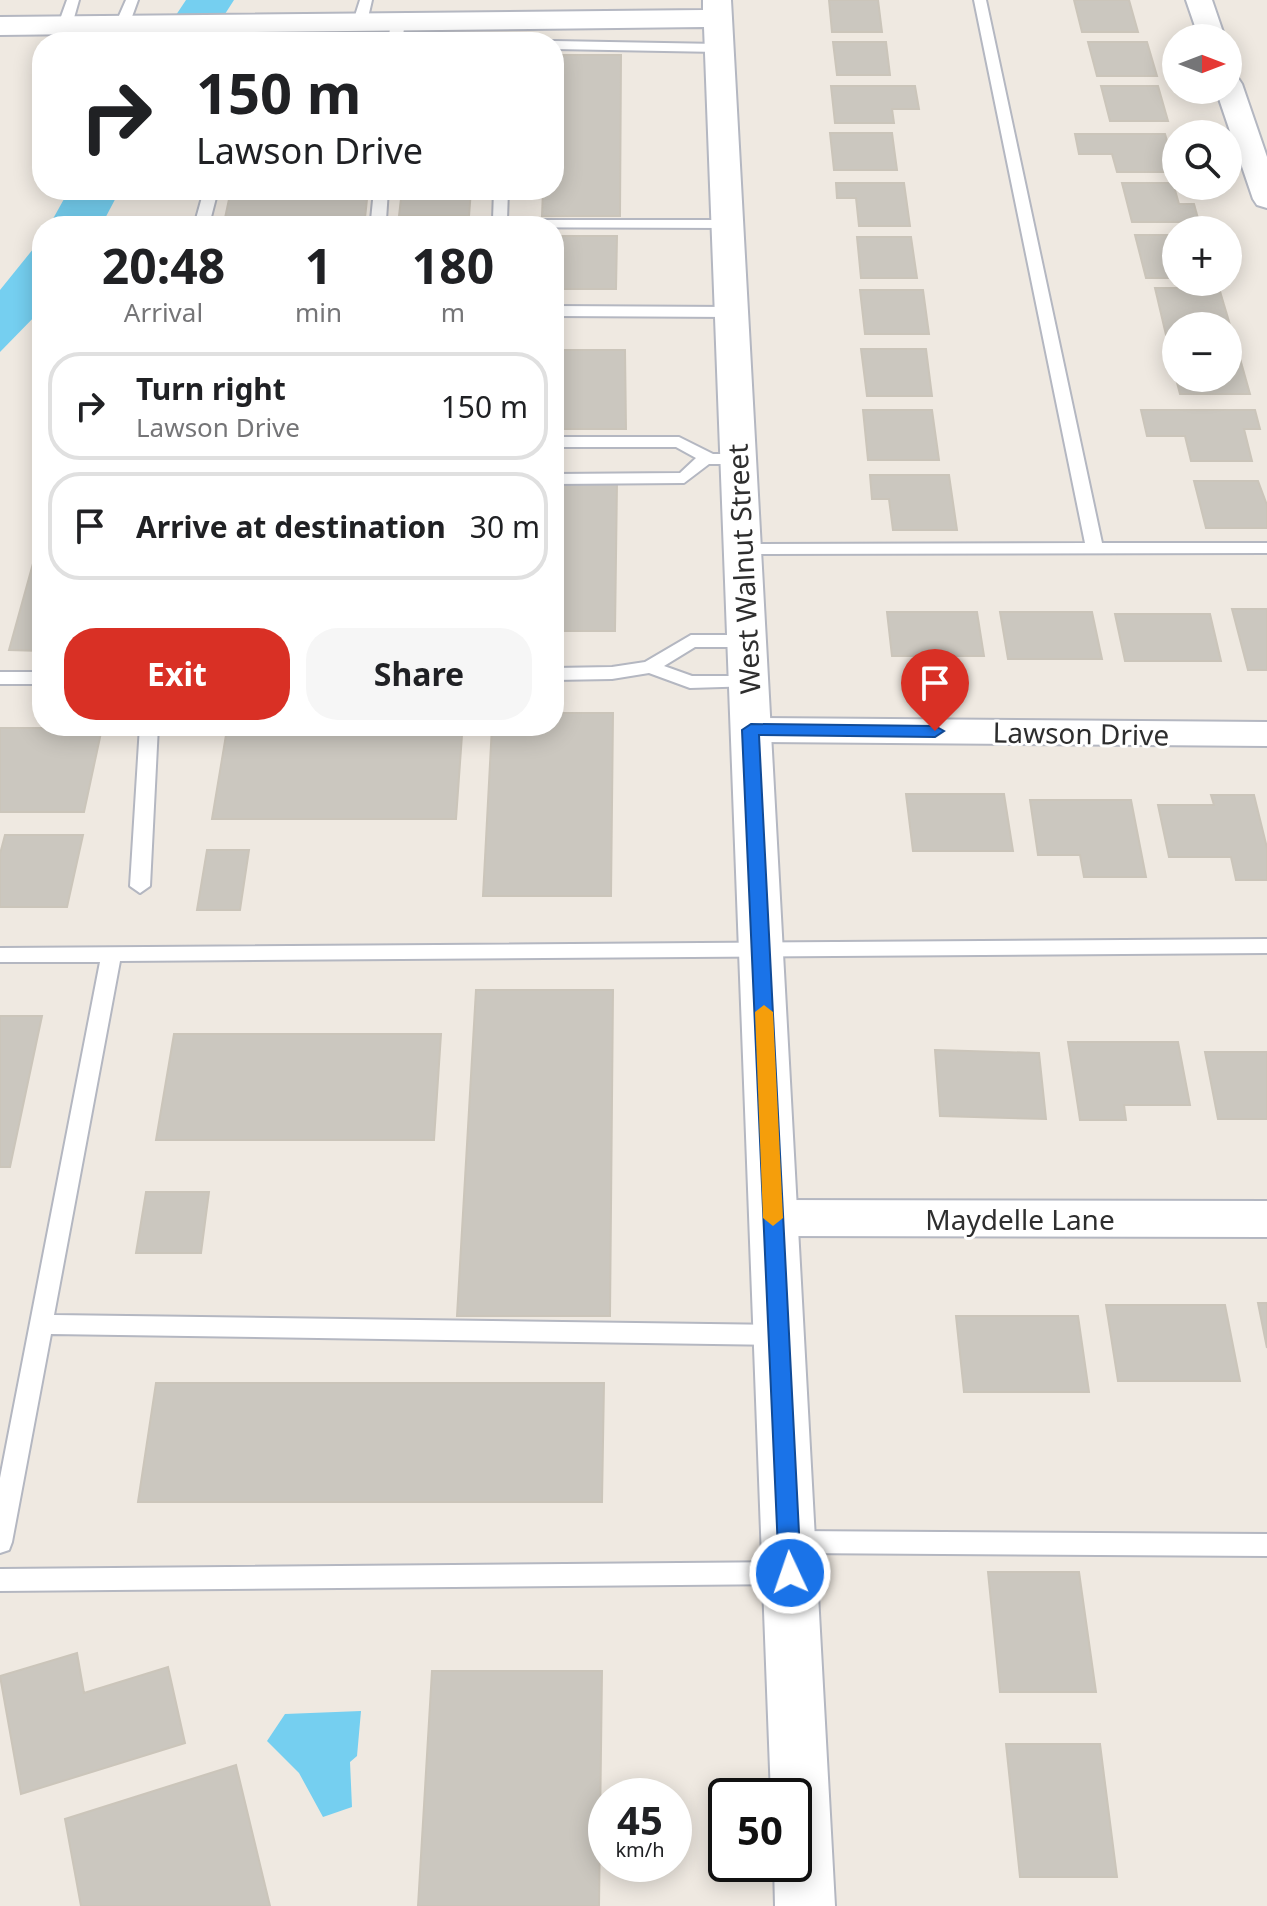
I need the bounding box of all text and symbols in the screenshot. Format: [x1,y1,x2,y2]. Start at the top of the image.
north arrow [1162,24,1242,104]
map controls [1162,24,1242,392]
text: 150 m [196,54,361,130]
icon: right [64,64,168,168]
button: search [1162,120,1242,200]
text: Lawson Drive [196,126,423,175]
button: + [1162,216,1242,296]
text: 20:48 [102,233,225,298]
text: 1 [305,233,332,298]
text: 180 [412,233,494,298]
text: Arrival [124,294,203,330]
text: min [295,294,342,330]
text: m [441,294,465,330]
button: − [1162,312,1242,392]
text: Turn right [136,368,286,409]
icon: right [68,384,112,428]
text: 150 m [441,386,528,427]
text: Lawson Drive [136,409,300,445]
street label: West Walnut Street [717,443,769,695]
icon: arrive [68,504,112,548]
text: Arrive at destination [136,506,446,547]
text: 30 m [470,506,540,547]
button: Exit [64,628,290,720]
button: Share [306,628,532,720]
pin [901,649,969,731]
icon: arrive [913,661,957,705]
street label: Lawson Drive [992,712,1170,754]
street label: Maydelle Lane [925,1200,1115,1238]
position arrow [748,1531,832,1615]
speed limit sign: 50 [708,1778,812,1882]
text: 45 [617,1792,663,1847]
text: km/h [615,1836,665,1863]

